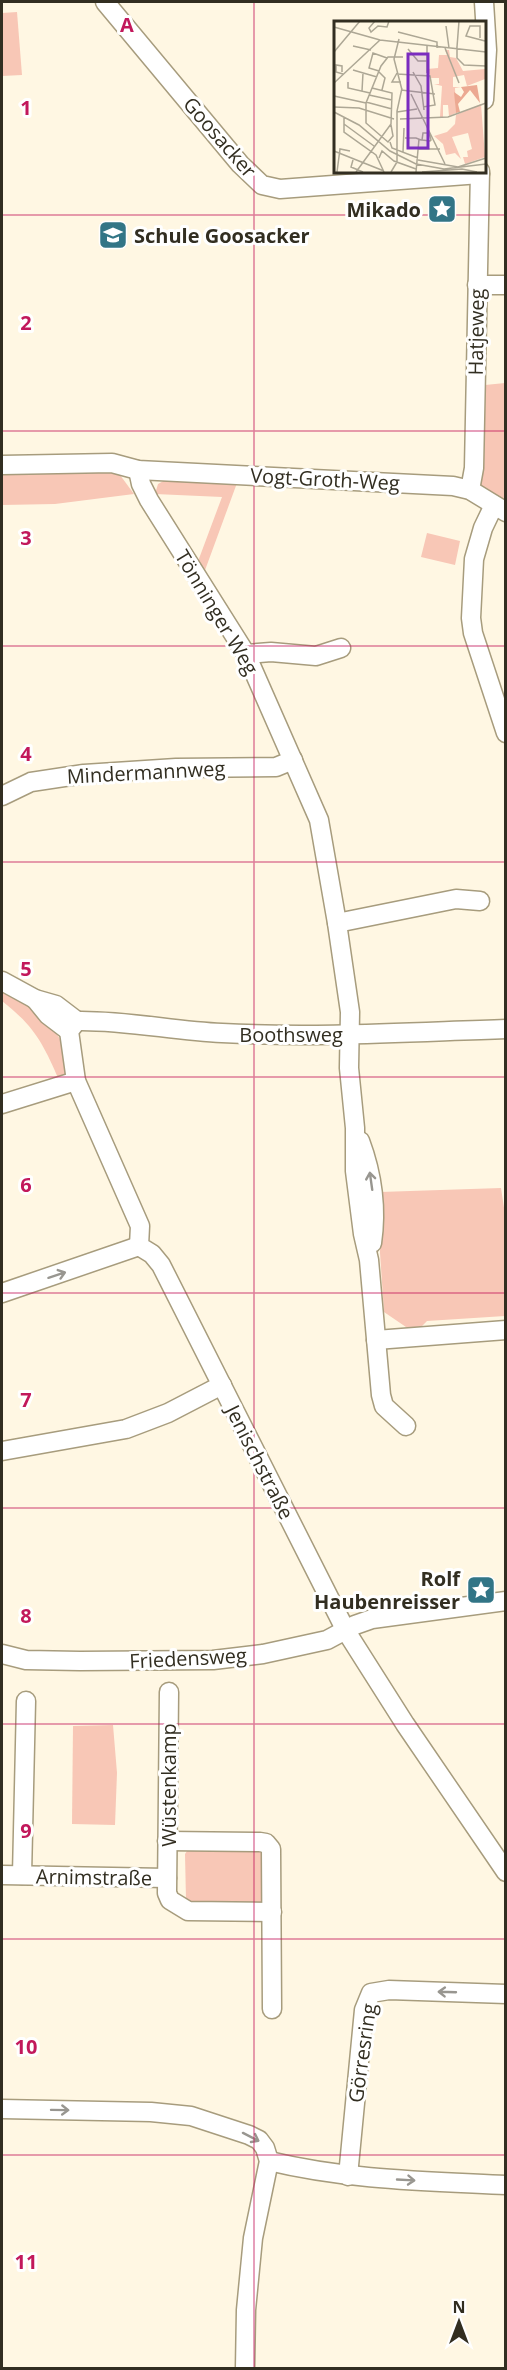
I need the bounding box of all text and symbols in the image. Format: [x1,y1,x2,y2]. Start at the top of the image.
text: A [120,11,134,38]
inset map [334,21,486,172]
street label: Goosacker [177,91,263,183]
text: 1 [20,94,32,121]
place icon: Mikado [426,193,458,225]
place label: Mikado [347,196,421,223]
school or university icon: Schule Goosacker [97,219,129,251]
place label: Schule Goosacker [134,222,310,249]
street label: Hatjeweg [462,288,490,376]
text: 2 [20,309,32,336]
street label: Vogt-Groth-Weg [250,462,400,496]
text: 3 [20,524,32,551]
street label: Tönninger Weg [169,545,265,679]
text: 4 [20,740,32,767]
street label: Mindermannweg [66,754,226,790]
text: 5 [20,955,32,982]
street label: Boothsweg [239,1021,343,1048]
text: 6 [20,1171,32,1198]
one-way arrow [365,1171,376,1191]
one-way arrow [47,1269,66,1280]
text: 7 [20,1386,32,1413]
street label: Jenischstraße [219,1398,300,1524]
place label: Rolf Haubenreisser [314,1565,461,1615]
place icon: Rolf Haubenreisser [465,1574,497,1606]
text: 8 [20,1602,32,1629]
street label: Friedensweg [129,1641,248,1675]
street label: Wüstenkamp [155,1723,182,1847]
text: 9 [20,1817,32,1844]
street label: Arnimstraße [36,1862,152,1892]
one-way arrow [438,1986,458,1997]
street label: Görresring [342,2001,382,2104]
text: 10 [15,2033,37,2060]
one-way arrow [49,2104,69,2116]
one-way arrow [242,2132,260,2144]
one-way arrow [396,2175,416,2186]
text: 11 [15,2248,37,2275]
north arrow [429,2292,489,2352]
text: N [452,2296,466,2318]

